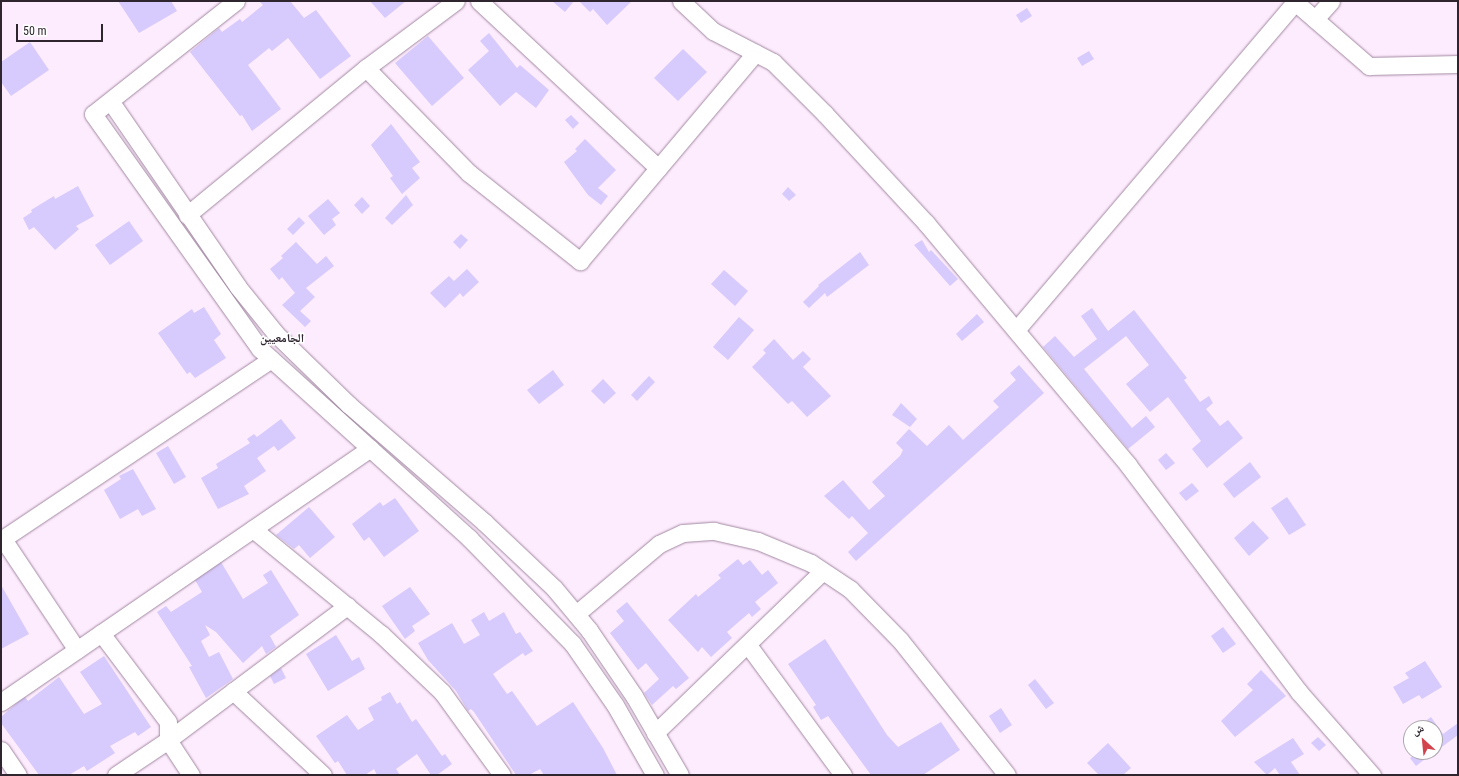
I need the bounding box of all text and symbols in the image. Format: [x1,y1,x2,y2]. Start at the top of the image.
scale bar [18,16,105,42]
text: 50 m [23,24,47,38]
district label: الجامعيين [260,332,304,346]
north arrow [1403,720,1443,760]
text: ش [1410,721,1426,738]

